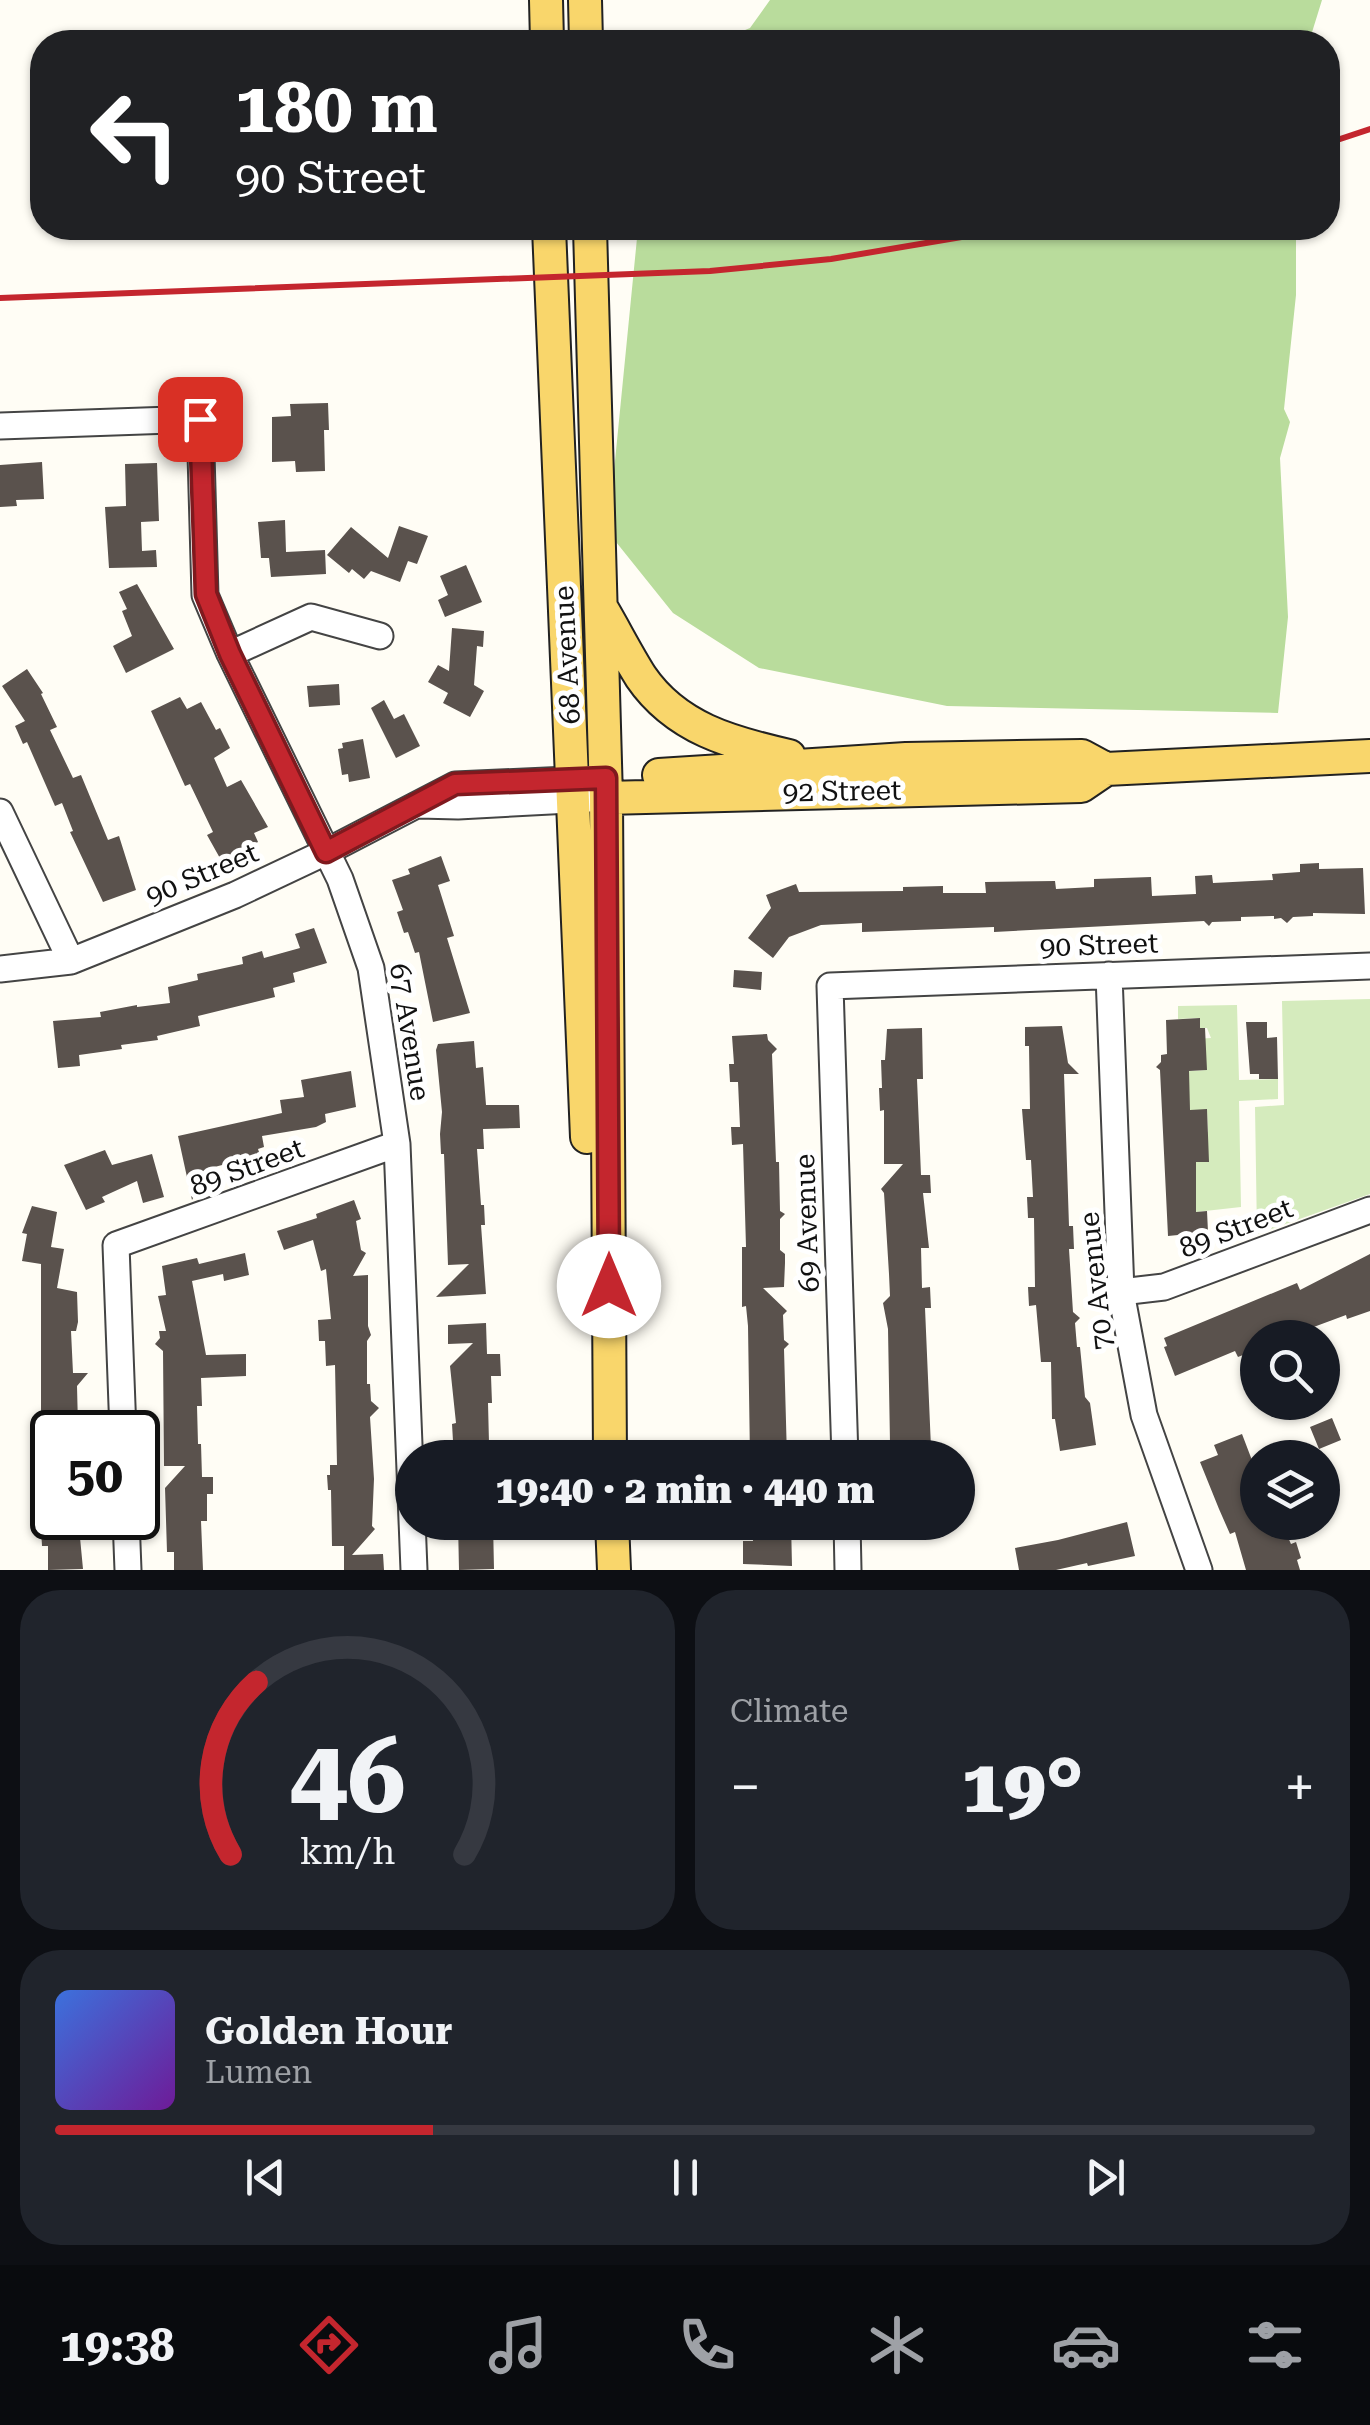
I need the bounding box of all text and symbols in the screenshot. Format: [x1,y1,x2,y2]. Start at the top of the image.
text: 180 m [235,67,438,149]
icon: left [70,70,200,200]
text: 90 Street [235,151,426,204]
pin [158,377,243,462]
icon: arrive [173,392,228,447]
street label: 68 Avenue [547,585,587,725]
street label: 92 Street [782,773,902,809]
street label: 90 Street [141,836,263,912]
street label: 90 Street [1039,926,1159,964]
street label: 67 Avenue [383,961,437,1103]
street label: 89 Street [186,1131,308,1203]
street label: 69 Avenue [788,1153,826,1293]
street label: 89 Street [1175,1191,1297,1265]
street label: 70 Avenue [1072,1210,1120,1352]
position arrow [557,1234,661,1338]
map controls [1240,1320,1340,1540]
button: search [1240,1320,1340,1420]
speed limit sign: 50 [30,1410,160,1540]
button: layers [1240,1440,1340,1540]
text: 19:40 · 2 min · 440 m [495,1468,875,1512]
text: Climate [730,1692,848,1730]
text: 46 [289,1716,406,1837]
text: 19° [962,1742,1083,1830]
text: − [730,1755,761,1819]
text: + [1284,1755,1315,1819]
text: km/h [300,1831,395,1873]
text: Golden Hour [205,2009,453,2053]
text: Lumen [205,2053,312,2091]
icon: previous [238,2150,293,2205]
icon: pause [658,2150,713,2205]
icon: next [1078,2150,1133,2205]
icon: directions [294,2310,364,2380]
icon: music [483,2310,553,2380]
icon: phone [672,2310,742,2380]
icon: climate [862,2310,932,2380]
icon: car [1051,2310,1121,2380]
icon: filters [1240,2310,1310,2380]
text: 19:38 [60,2319,175,2372]

